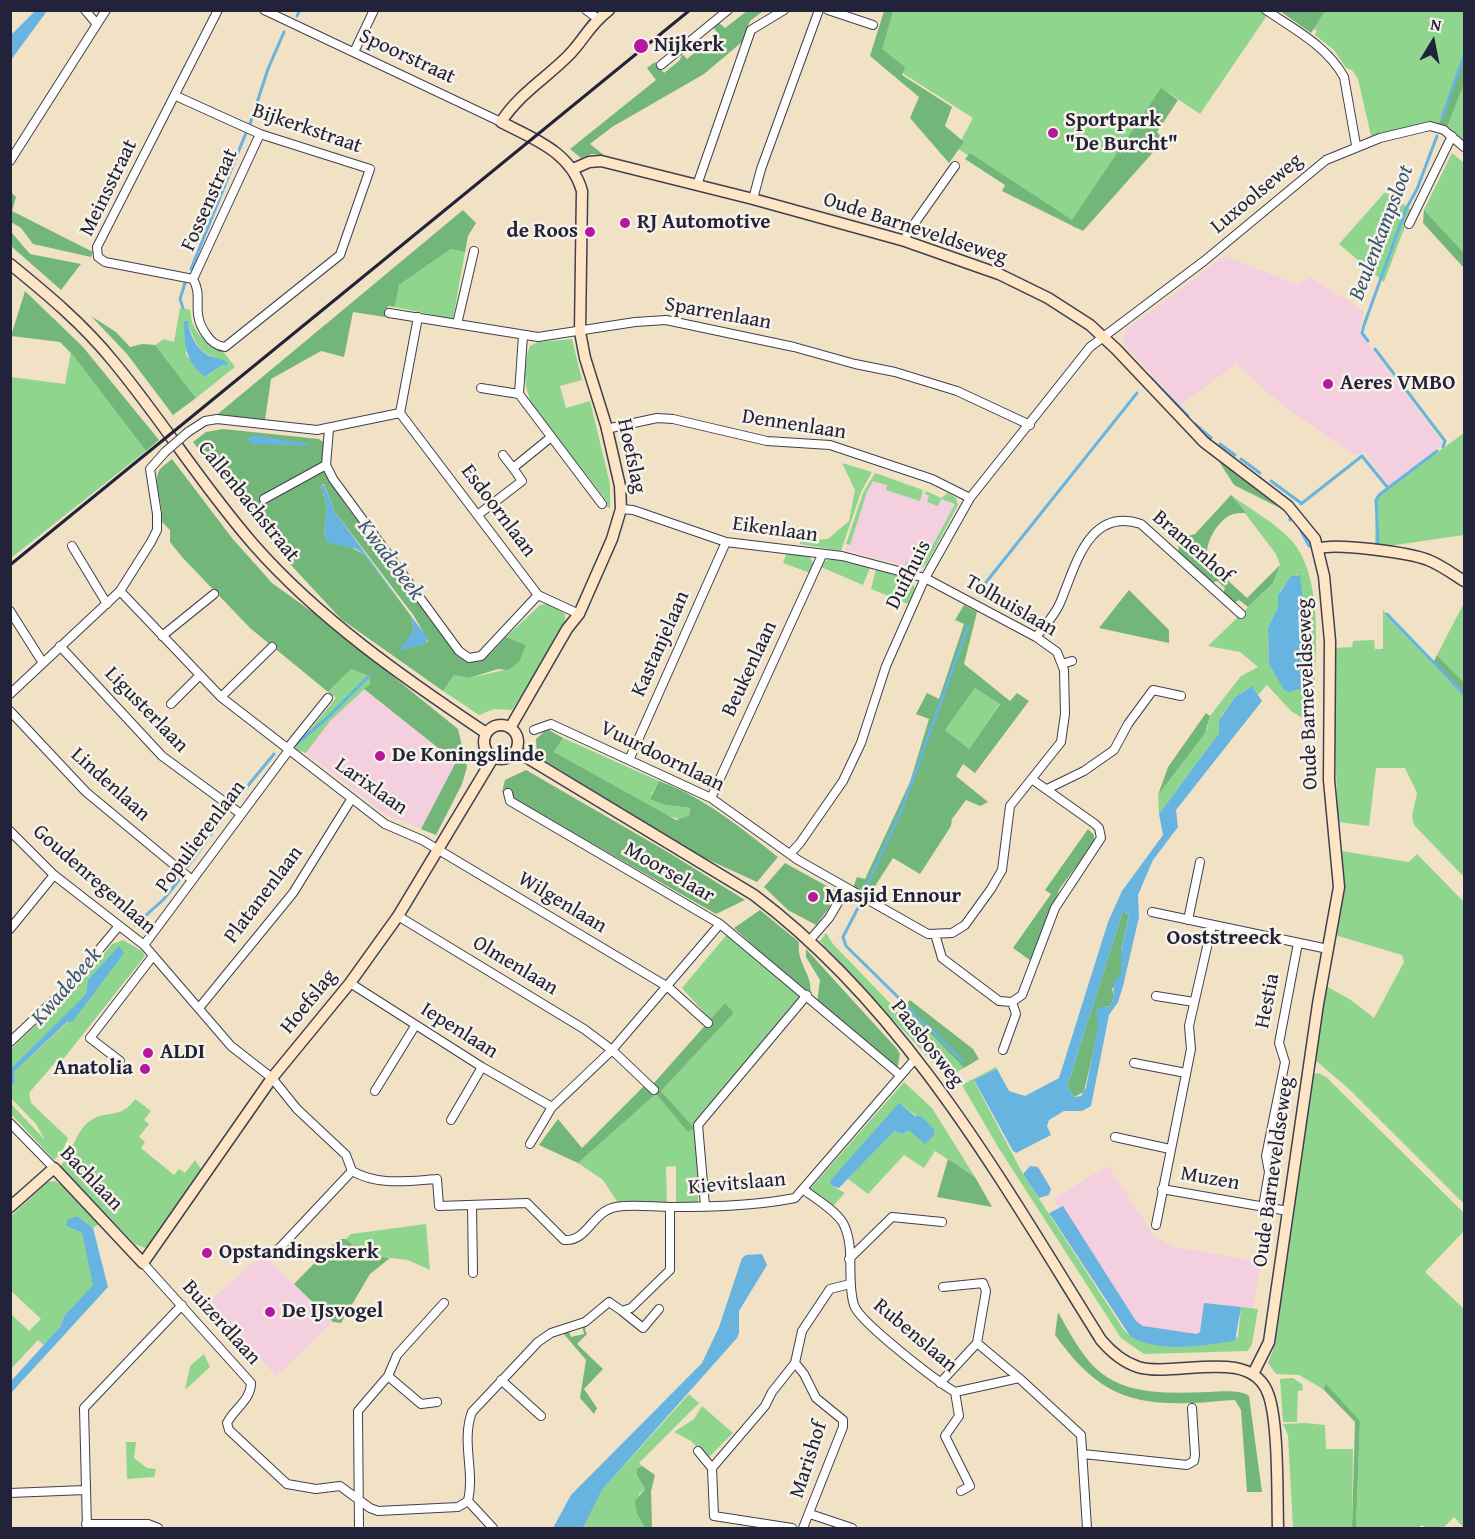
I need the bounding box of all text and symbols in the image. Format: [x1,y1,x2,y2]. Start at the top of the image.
north arrow [1403,12,1463,72]
text: N [1429,12,1443,37]
street label: Spoorstraat [355,24,459,90]
place label: Nijkerk [654,33,724,59]
marker: Nijkerk [632,37,650,55]
street label: Bijkerkstraat [249,98,365,160]
place label: Sportpark "De Burcht" [1065,108,1178,158]
marker: Sportpark "De Burcht" [1046,126,1060,140]
street label: Meinsstraat [75,135,143,241]
street label: Fossenstraat [176,145,244,255]
street label: Luxoolseweg [1206,148,1308,240]
water label: Beulenkampsloot [1344,162,1420,304]
street label: Oude Barneveldseweg [820,187,1010,271]
place label: RJ Automotive [637,210,771,236]
marker: RJ Automotive [618,216,632,230]
place label: de Roos [507,219,578,245]
marker: de Roos [583,225,597,239]
street label: Sparrenlaan [663,292,773,336]
place label: Aeres VMBO [1340,371,1455,397]
marker: Aeres VMBO [1321,377,1335,391]
street label: Dennenlaan [740,404,848,446]
street label: Hoefslag [611,416,651,496]
street label: Callenbachstraat [192,437,304,567]
street label: Esdoornlaan [455,460,541,562]
street label: Bramenhof [1147,505,1237,589]
street label: Eikenlaan [731,512,819,548]
water label: Kwadebeek [351,514,429,606]
street label: Duifhuis [881,536,937,614]
street label: Tolhuislaan [960,569,1062,643]
street label: Kastanjelaan [627,587,695,701]
street label: Oude Barneveldseweg [1292,598,1324,790]
street label: Beukenlaan [717,617,783,721]
street label: Ligusterlaan [99,662,193,758]
street label: Vuurdoornlaan [596,716,728,798]
street label: Lindenlaan [65,743,155,827]
place label: De Koningslinde [392,743,544,769]
marker: De Koningslinde [373,749,387,763]
street label: Larixlaan [330,753,412,821]
street label: Populierenlaan [151,776,251,898]
street label: Goudenregenlaan [27,820,161,940]
street label: Moorselaar [619,837,719,909]
street label: Platanenlaan [219,841,309,949]
street label: Wilgenlaan [513,867,611,939]
place label: Masjid Ennour [825,884,961,910]
marker: Masjid Ennour [806,890,820,904]
district label: Ooststreeck [1167,925,1281,951]
street label: Olmenlaan [468,931,562,1001]
water label: Kwadebeek [26,943,108,1031]
street label: Hoefslag [275,965,343,1039]
street label: Hestia [1250,971,1286,1031]
street label: Paasbosweg [885,995,969,1093]
street label: Iepenlaan [416,997,502,1065]
place label: ALDI [160,1040,205,1066]
marker: ALDI [141,1046,155,1060]
place label: Anatolia [53,1056,133,1082]
marker: Anatolia [138,1062,152,1076]
street label: Oude Barneveldseweg [1248,1075,1300,1269]
street label: Bachlaan [54,1141,128,1217]
street label: Muzen [1179,1161,1241,1197]
street label: Kievitslaan [687,1167,787,1201]
place label: Opstandingskerk [219,1240,379,1266]
marker: Opstandingskerk [200,1246,214,1260]
street label: Buizerdlaan [176,1275,266,1371]
street label: Rubenslaan [868,1294,962,1378]
place label: De IJsvogel [282,1299,383,1325]
marker: De IJsvogel [263,1305,277,1319]
street label: Marishof [785,1418,833,1502]

